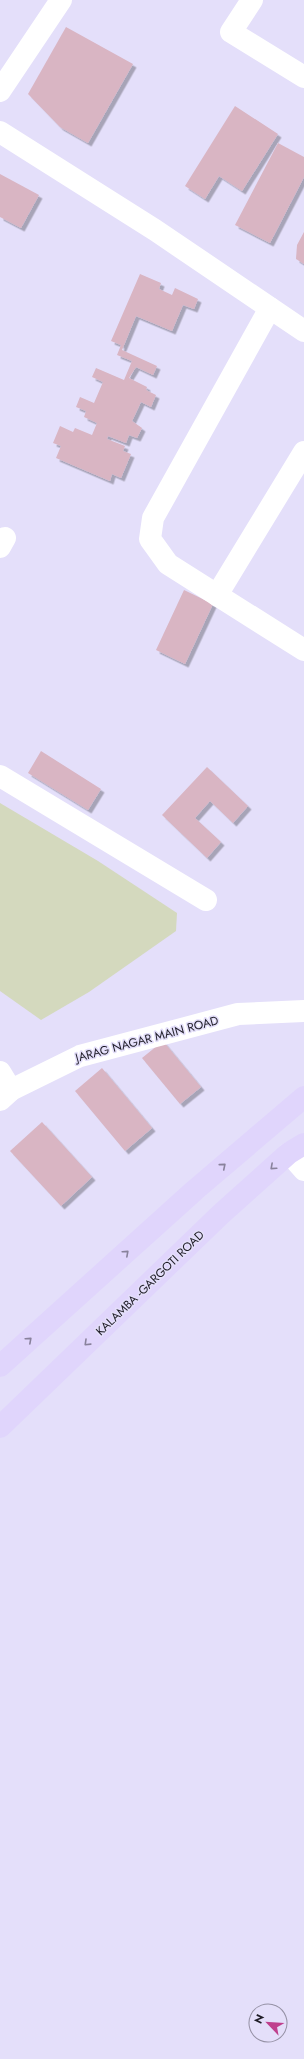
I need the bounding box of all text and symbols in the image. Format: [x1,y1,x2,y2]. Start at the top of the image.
street label: JARAG NAGAR MAIN ROAD [72,1011,221,1067]
one-way arrow [270,1162,278,1170]
one-way arrow [218,1164,225,1171]
street label: KALAMBA -GARGOTI ROAD [92,1226,208,1340]
one-way arrow [121,1250,128,1257]
one-way arrow [24,1337,32,1344]
one-way arrow [84,1338,92,1346]
north arrow [248,2003,288,2043]
text: N [250,2011,268,2026]

